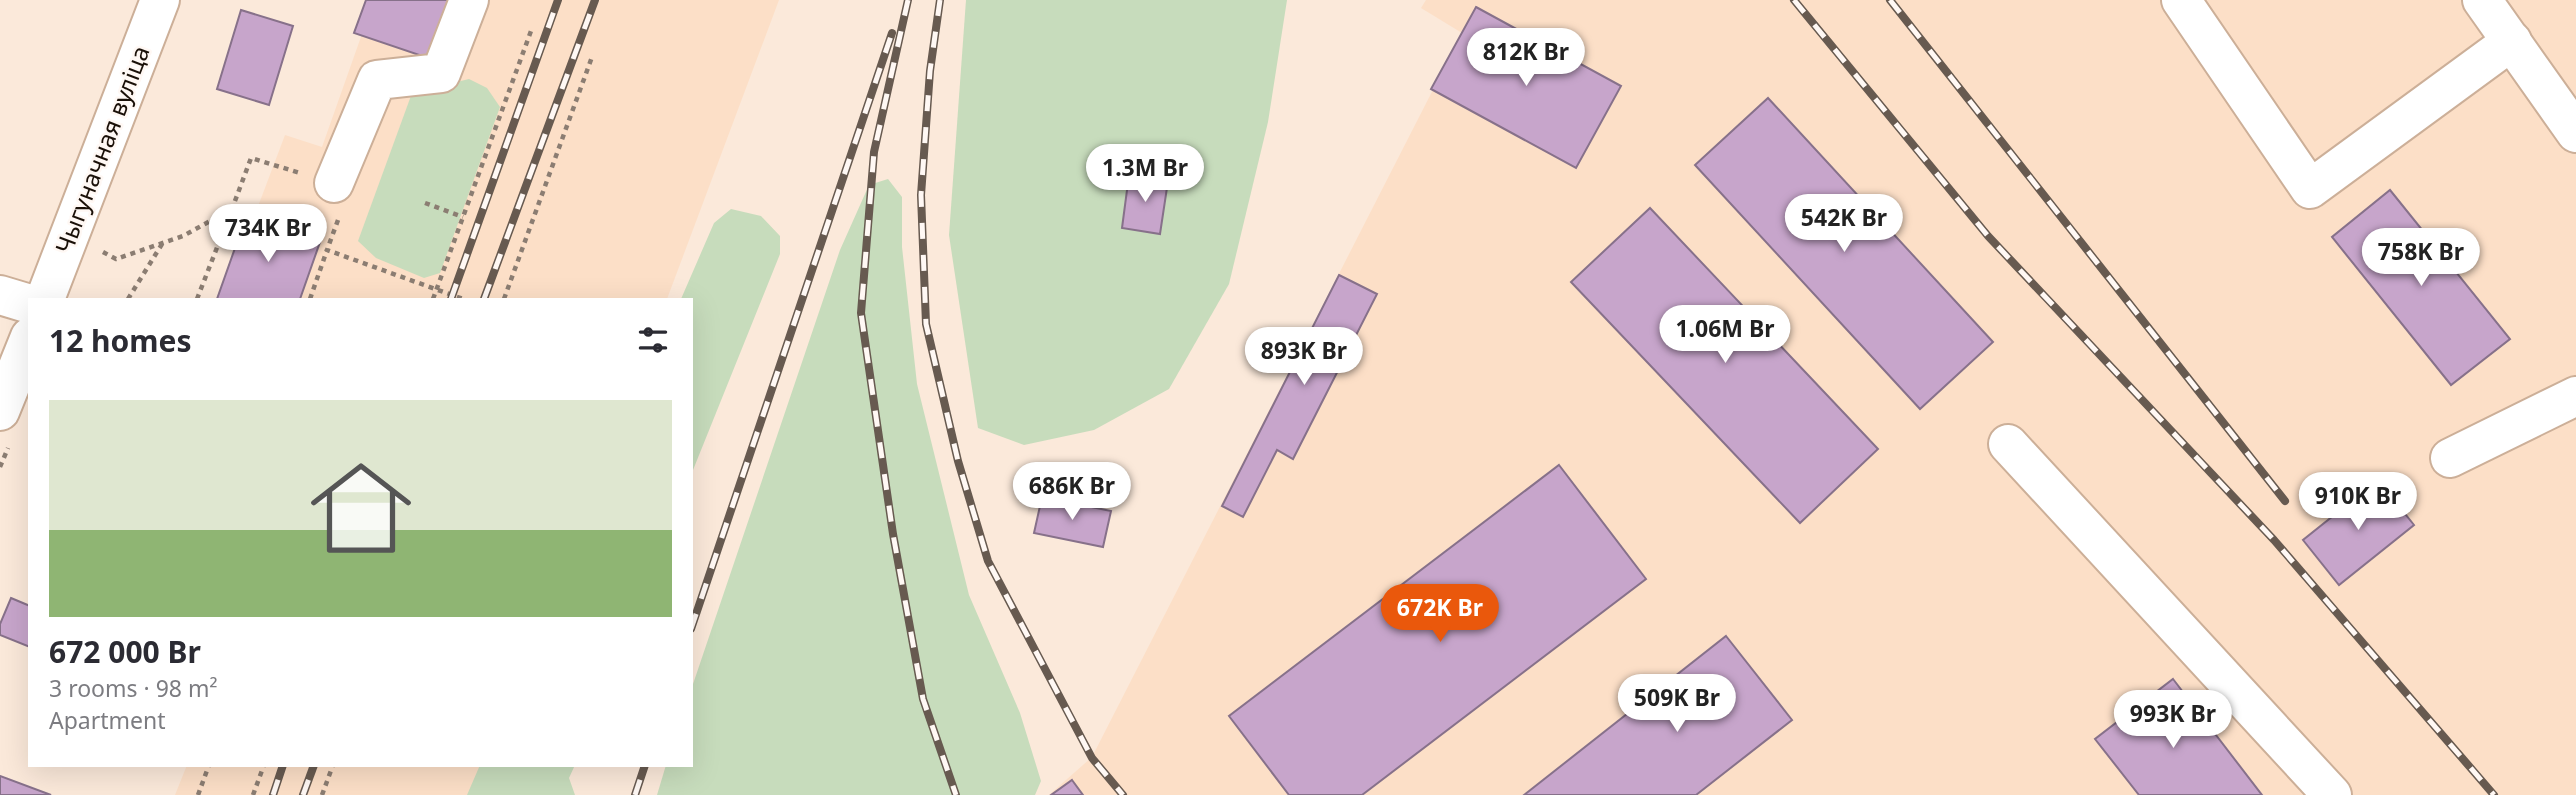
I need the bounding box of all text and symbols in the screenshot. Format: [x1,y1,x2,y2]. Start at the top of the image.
pin: 812K Br [1461,28,1591,88]
text: 812K Br [1483,35,1569,67]
street label: Чыгуначная вуліца [47,41,156,258]
pin: 1.3M Br [1080,144,1210,204]
text: 1.3M Br [1102,151,1188,183]
pin: 542K Br [1779,194,1909,254]
text: 542K Br [1801,201,1887,233]
pin: 734K Br [203,204,333,264]
text: 734K Br [225,211,311,243]
pin: 758K Br [2356,229,2486,288]
text: 758K Br [2378,235,2464,267]
pin: 1.06M Br [1653,306,1797,365]
text: 1.06M Br [1675,312,1775,344]
text: 12 homes [49,320,192,361]
icon: filters [634,321,672,359]
pin: 893K Br [1239,328,1369,387]
text: 893K Br [1261,334,1347,366]
icon: home [298,445,424,571]
pin: 686K Br [1007,462,1137,522]
text: 686K Br [1029,469,1115,501]
pin: 910K Br [2293,472,2423,532]
text: 910K Br [2315,479,2401,511]
pin: 672K Br [1375,584,1505,644]
text: 672K Br [1397,591,1483,623]
text: 672 000 Br [49,631,201,672]
text: 3 rooms · 98 m² [49,672,218,704]
pin: 509K Br [1612,674,1742,734]
text: 509K Br [1634,681,1720,713]
pin: 993K Br [2108,690,2238,750]
text: 993K Br [2130,697,2216,729]
text: Apartment [49,704,166,736]

